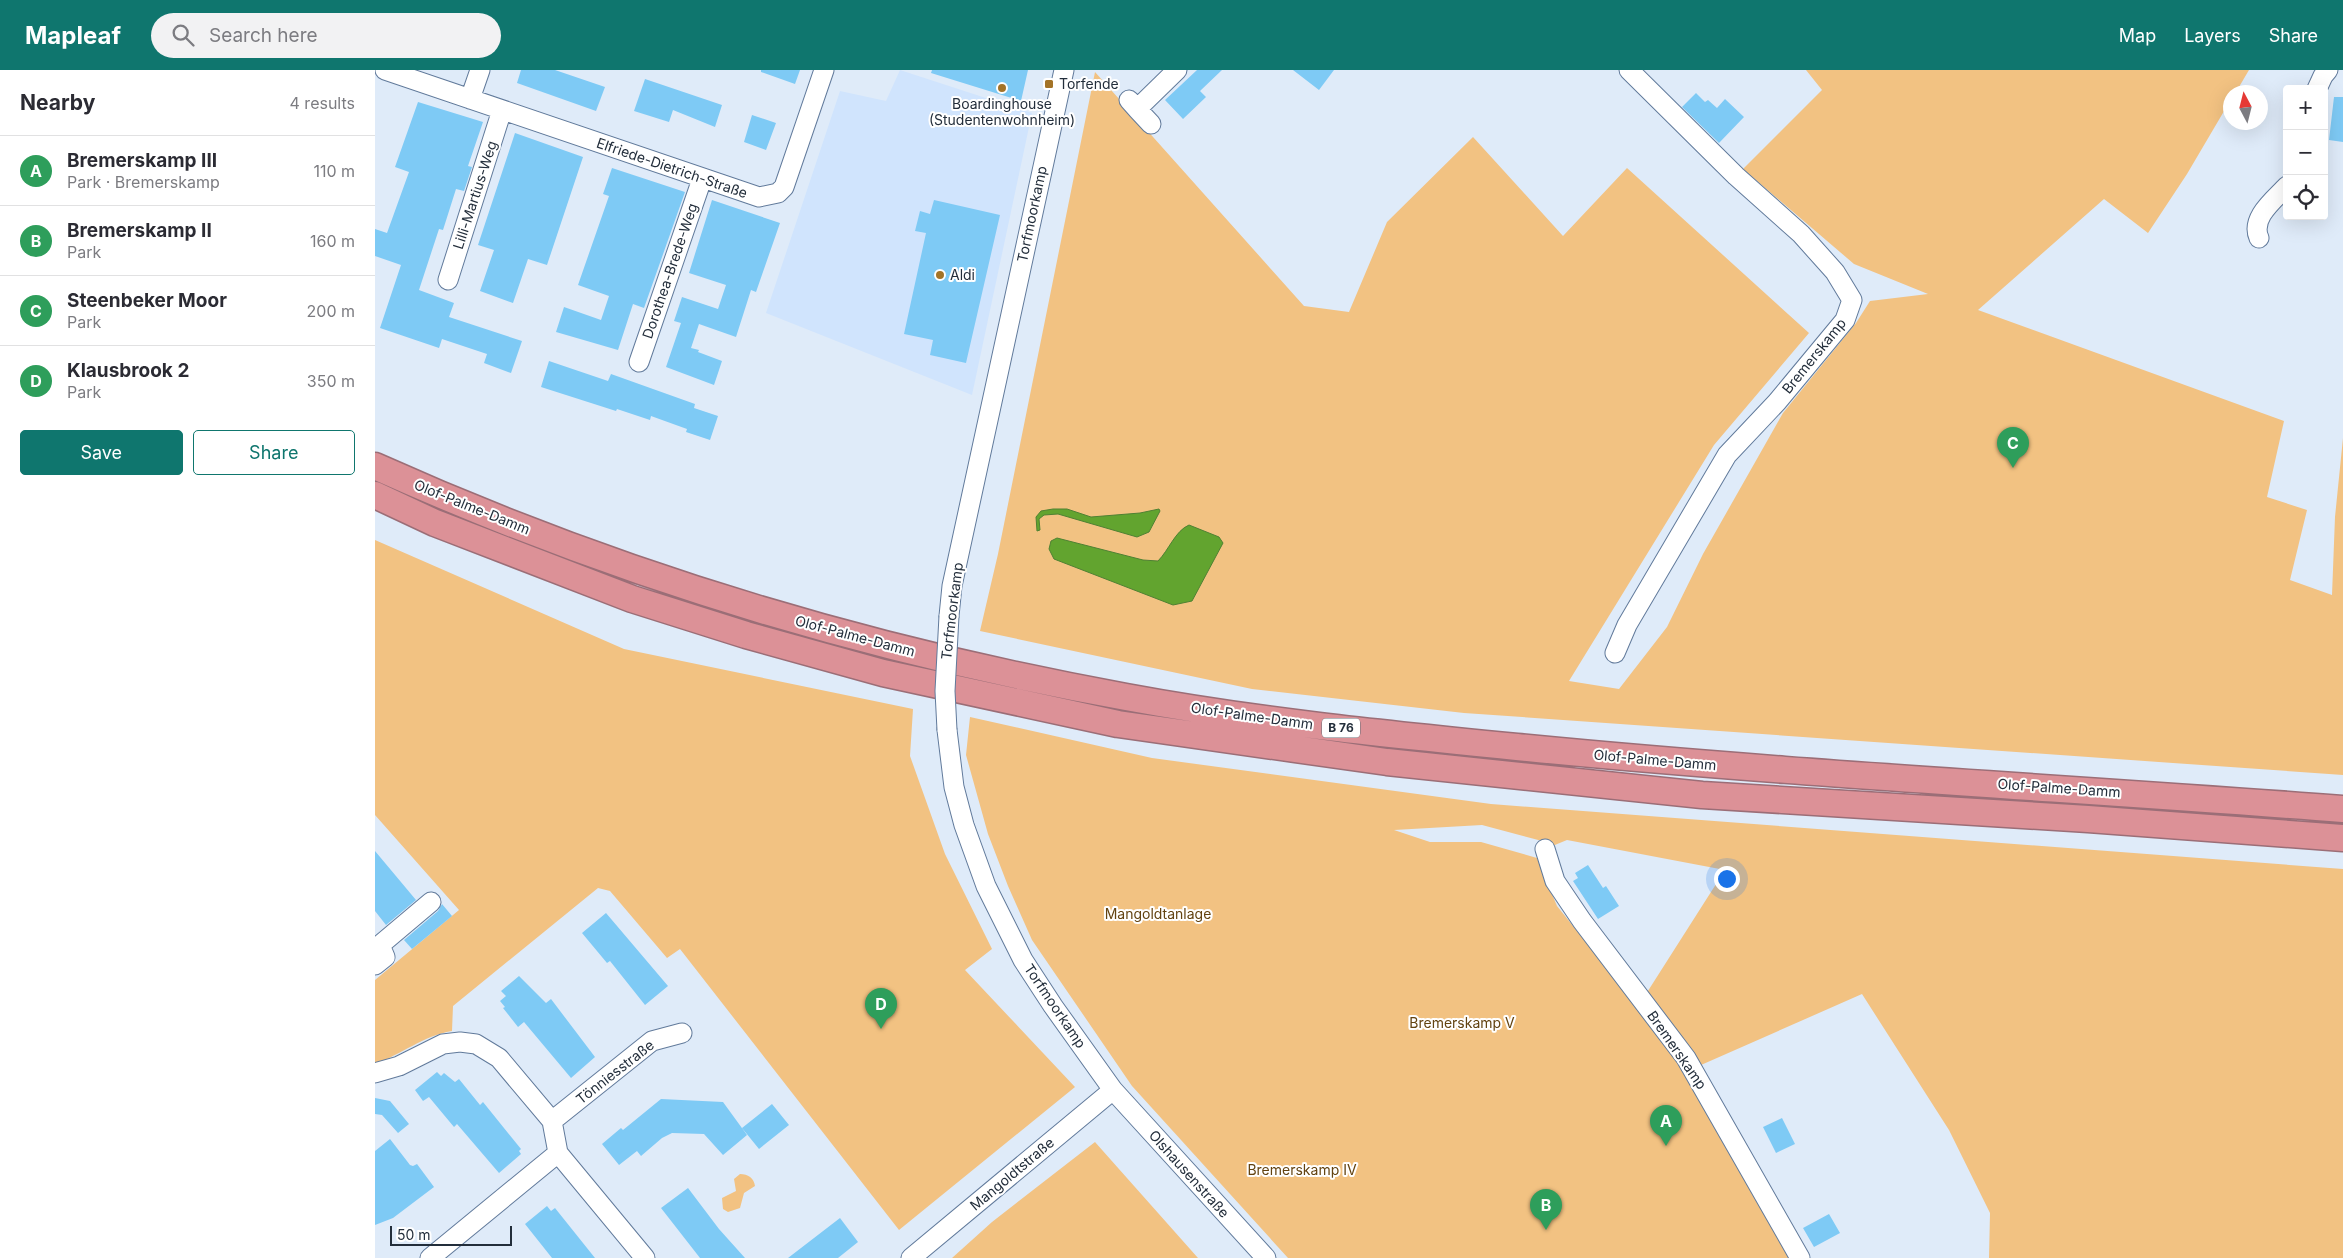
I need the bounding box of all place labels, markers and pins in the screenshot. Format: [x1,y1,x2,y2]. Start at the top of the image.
place label: Torfende [1059,75,1119,92]
marker: Torfende [1043,78,1055,90]
marker: Boardinghouse (Studentenwohnheim) [996,82,1008,94]
place label: Boardinghouse (Studentenwohnheim) [929,95,1075,128]
place label: Aldi [950,266,975,283]
marker: Aldi [934,269,946,281]
pin: C [1997,427,2029,468]
pin: D [865,988,897,1029]
pin: A [1650,1105,1682,1146]
pin: B [1530,1189,1562,1230]

